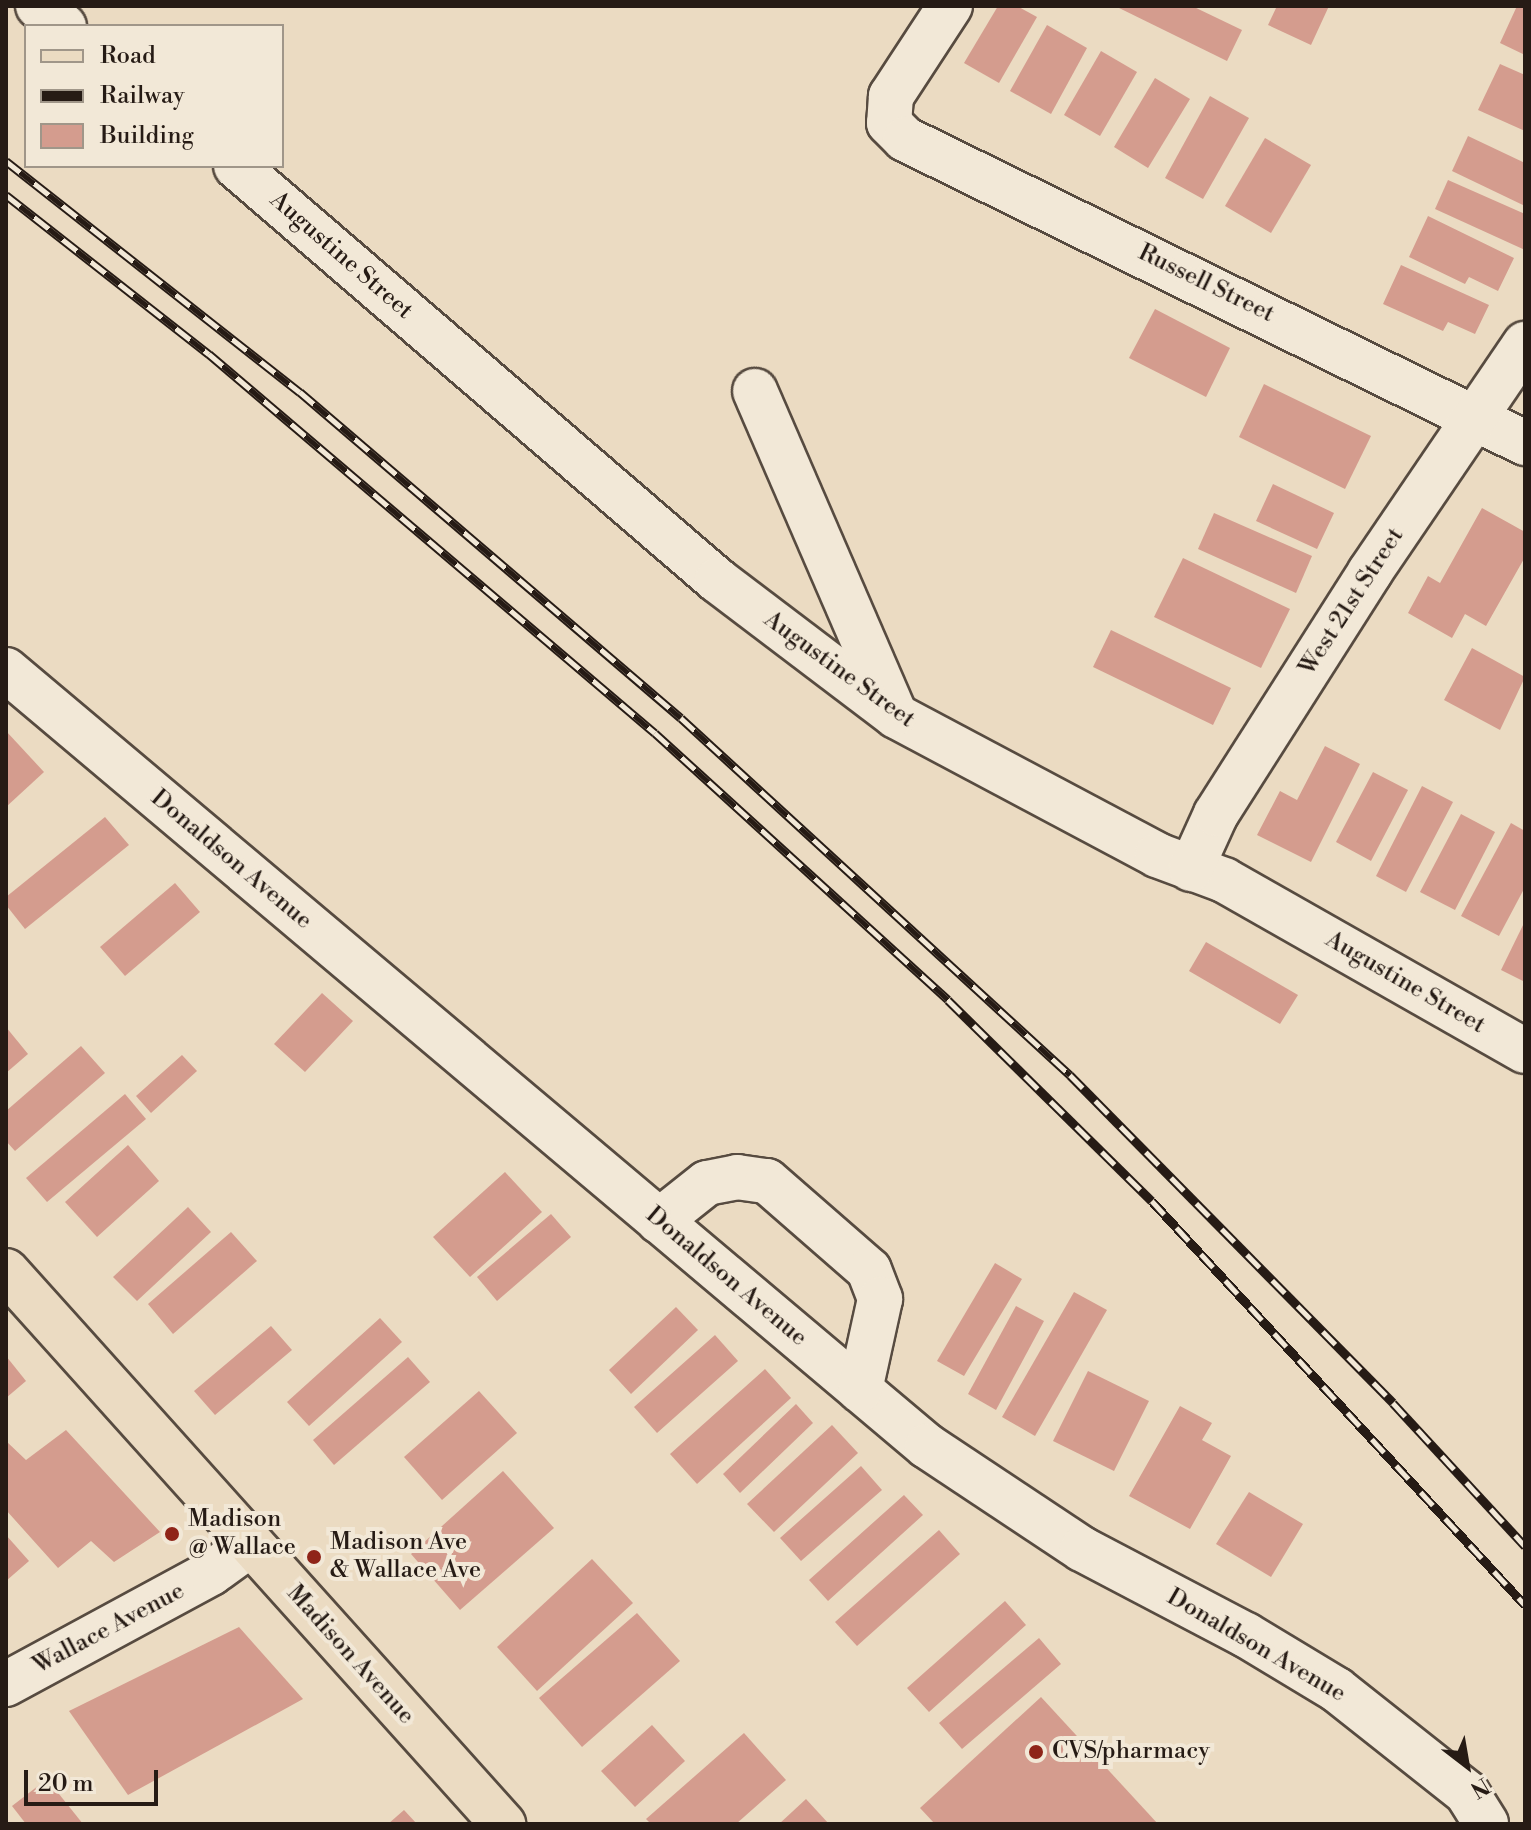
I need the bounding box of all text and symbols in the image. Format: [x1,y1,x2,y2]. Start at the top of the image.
legend [24,24,284,168]
text: Road [100,41,156,71]
text: Railway [100,81,185,111]
text: Building [100,121,194,151]
street label: Augustine Street [264,186,418,326]
street label: Russell Street [1133,239,1279,329]
street label: West 21st Street [1294,523,1410,681]
street label: Augustine Street [758,606,920,734]
street label: Donaldson Avenue [144,784,318,936]
street label: Augustine Street [1320,926,1490,1040]
street label: Donaldson Avenue [639,1201,813,1353]
place label: Madison @ Wallace [188,1506,296,1562]
marker: Madison @ Wallace [163,1525,181,1543]
place label: Madison Ave & Wallace Ave [330,1529,481,1585]
marker: Madison Ave & Wallace Ave [305,1548,323,1566]
street label: Wallace Avenue [29,1577,189,1681]
street label: Madison Avenue [280,1579,420,1731]
street label: Donaldson Avenue [1161,1583,1351,1709]
north arrow [1427,1726,1507,1806]
place label: CVS/pharmacy [1052,1738,1210,1766]
marker: CVS/pharmacy [1027,1743,1045,1761]
scale bar [28,1754,162,1804]
text: 20 m [38,1769,94,1799]
text: N [1465,1771,1494,1803]

